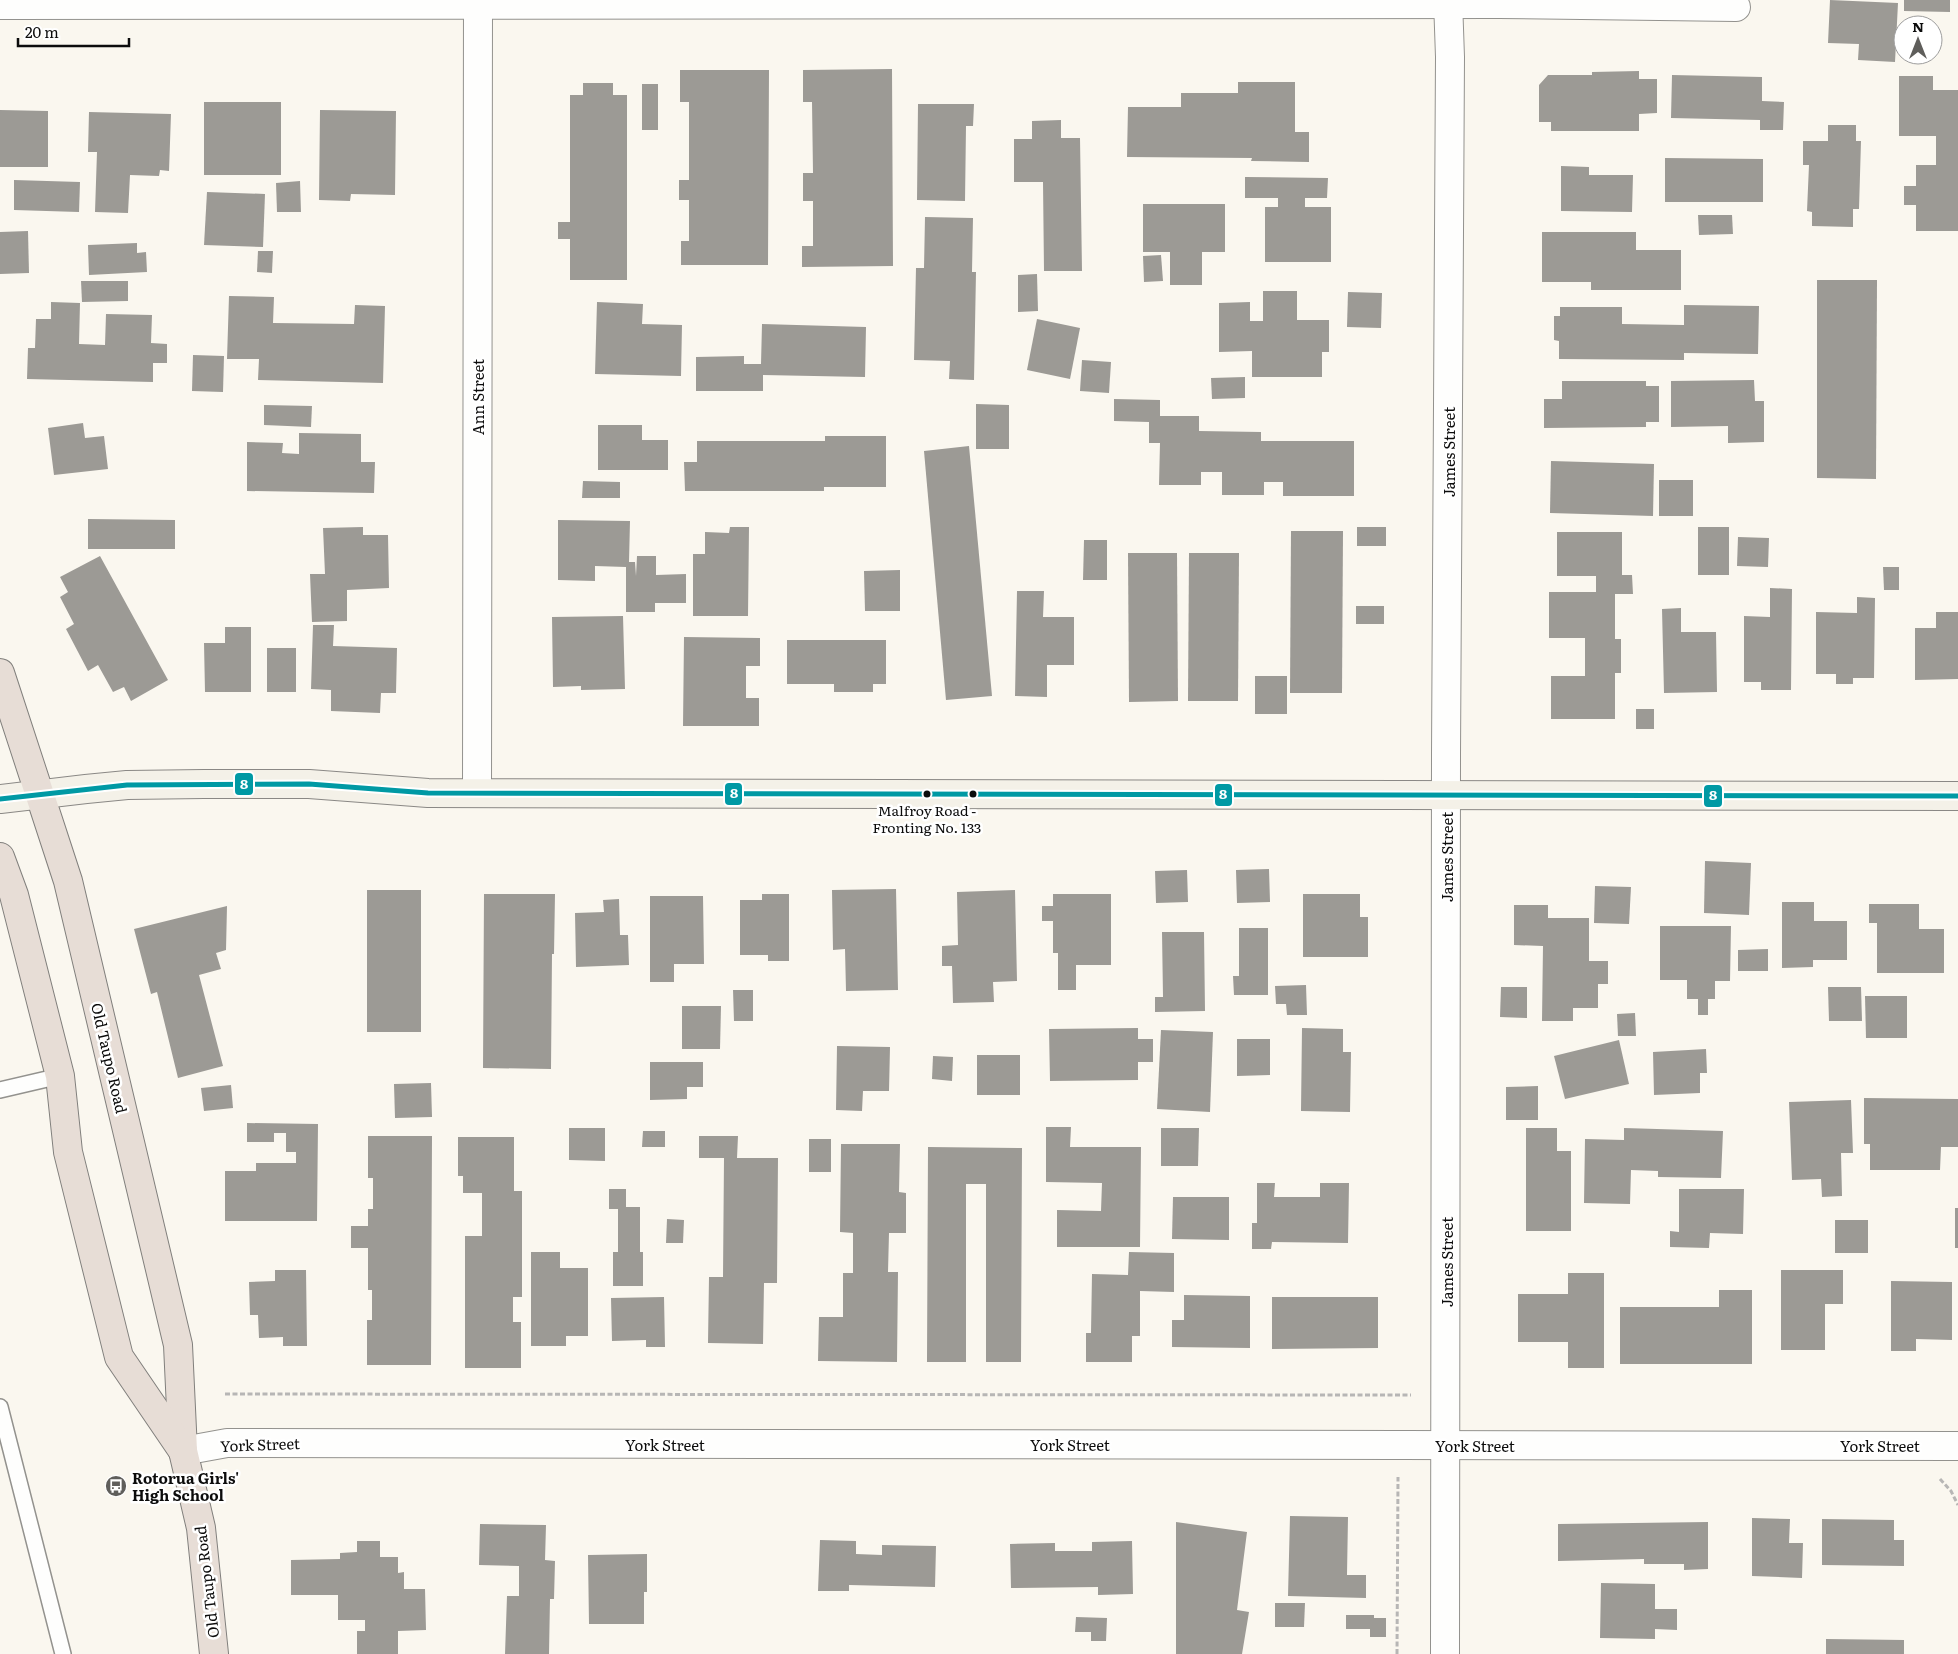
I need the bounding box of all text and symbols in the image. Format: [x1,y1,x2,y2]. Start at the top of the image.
scale bar [18,15,129,47]
north arrow [1893,15,1943,65]
text: N [1912,16,1924,36]
text: 20 m [25,20,59,43]
street label: Ann Street [466,359,489,435]
street label: James Street [1437,407,1460,497]
line badge: 8 [234,772,254,796]
text: 8 [240,773,248,793]
line badge: 8 [724,782,743,806]
text: 8 [730,782,738,802]
line badge: 8 [1214,783,1233,807]
text: 8 [1219,783,1227,803]
line badge: 8 [1703,784,1723,808]
text: 8 [1709,784,1717,804]
marker: Malfroy Road - Fronting No. 133 [922,789,932,799]
unlabelled marker [968,789,978,799]
place label: Malfroy Road - Fronting No. 133 [873,800,981,837]
street label: James Street [1435,812,1458,902]
street label: Old Taupo Road [86,1000,134,1116]
street label: James Street [1435,1217,1458,1307]
street label: York Street [220,1431,300,1457]
street label: York Street [625,1433,705,1456]
street label: York Street [1030,1433,1110,1456]
street label: York Street [1435,1434,1515,1457]
street label: York Street [1840,1434,1920,1457]
place label: Rotorua Girls' High School [132,1466,239,1506]
bus stop icon: Rotorua Girls' High School [104,1474,128,1498]
street label: Old Taupo Road [188,1525,224,1639]

